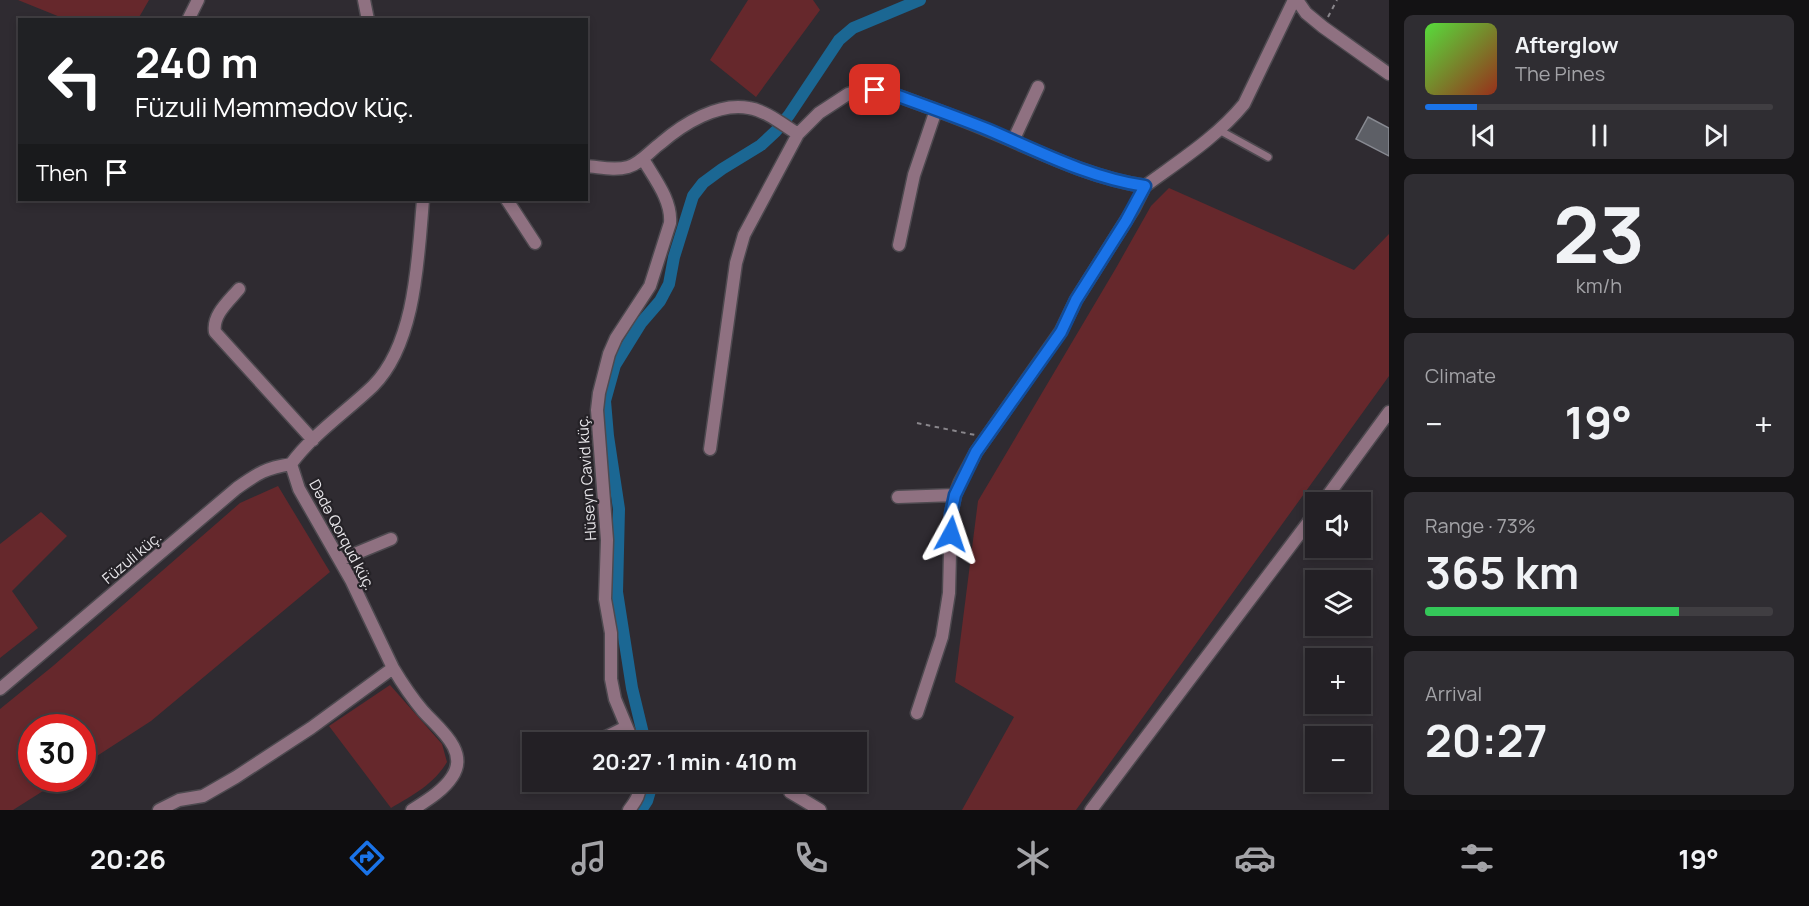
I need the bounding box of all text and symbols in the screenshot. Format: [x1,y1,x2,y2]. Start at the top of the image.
text: Afterglow [1515,30,1619,60]
text: 240 m [135,33,259,91]
icon: left [36,42,114,120]
text: The Pines [1515,60,1605,87]
pin [849,64,900,115]
icon: arrive [858,73,891,106]
text: Füzuli Məmmədov küç. [135,88,414,125]
icon: previous [1467,119,1500,152]
icon: pause [1583,119,1616,152]
icon: next [1699,119,1732,152]
icon: arrive [100,156,133,189]
text: Then [36,158,88,188]
text: 23 [1553,180,1645,286]
text: km/h [1576,272,1622,299]
text: Climate [1425,362,1496,389]
text: 19° [1564,391,1632,453]
text: − [1425,401,1443,446]
text: + [1754,401,1773,446]
street label: Hüseyn Cavid küç. [572,415,601,541]
street label: Dədə Qorqud küç. [304,476,380,594]
map controls [1305,492,1371,792]
button: sound [1305,492,1371,558]
position arrow [919,502,983,566]
text: Range · 73% [1425,512,1536,539]
street label: Füzuli küç. [98,527,166,589]
text: 365 km [1425,541,1579,603]
button: layers [1305,570,1371,636]
button: + [1305,648,1371,714]
text: Arrival [1425,680,1482,707]
text: 20:27 [1425,709,1548,771]
speed limit sign: 30 [18,714,96,792]
button: − [1305,726,1371,792]
text: 20:27 · 1 min · 410 m [592,747,797,777]
icon: directions [346,837,388,879]
icon: music [568,837,610,879]
icon: phone [790,837,832,879]
icon: climate [1012,837,1054,879]
icon: car [1234,837,1276,879]
icon: filters [1456,837,1498,879]
text: 20:26 [90,840,166,877]
text: 19° [1678,840,1719,877]

